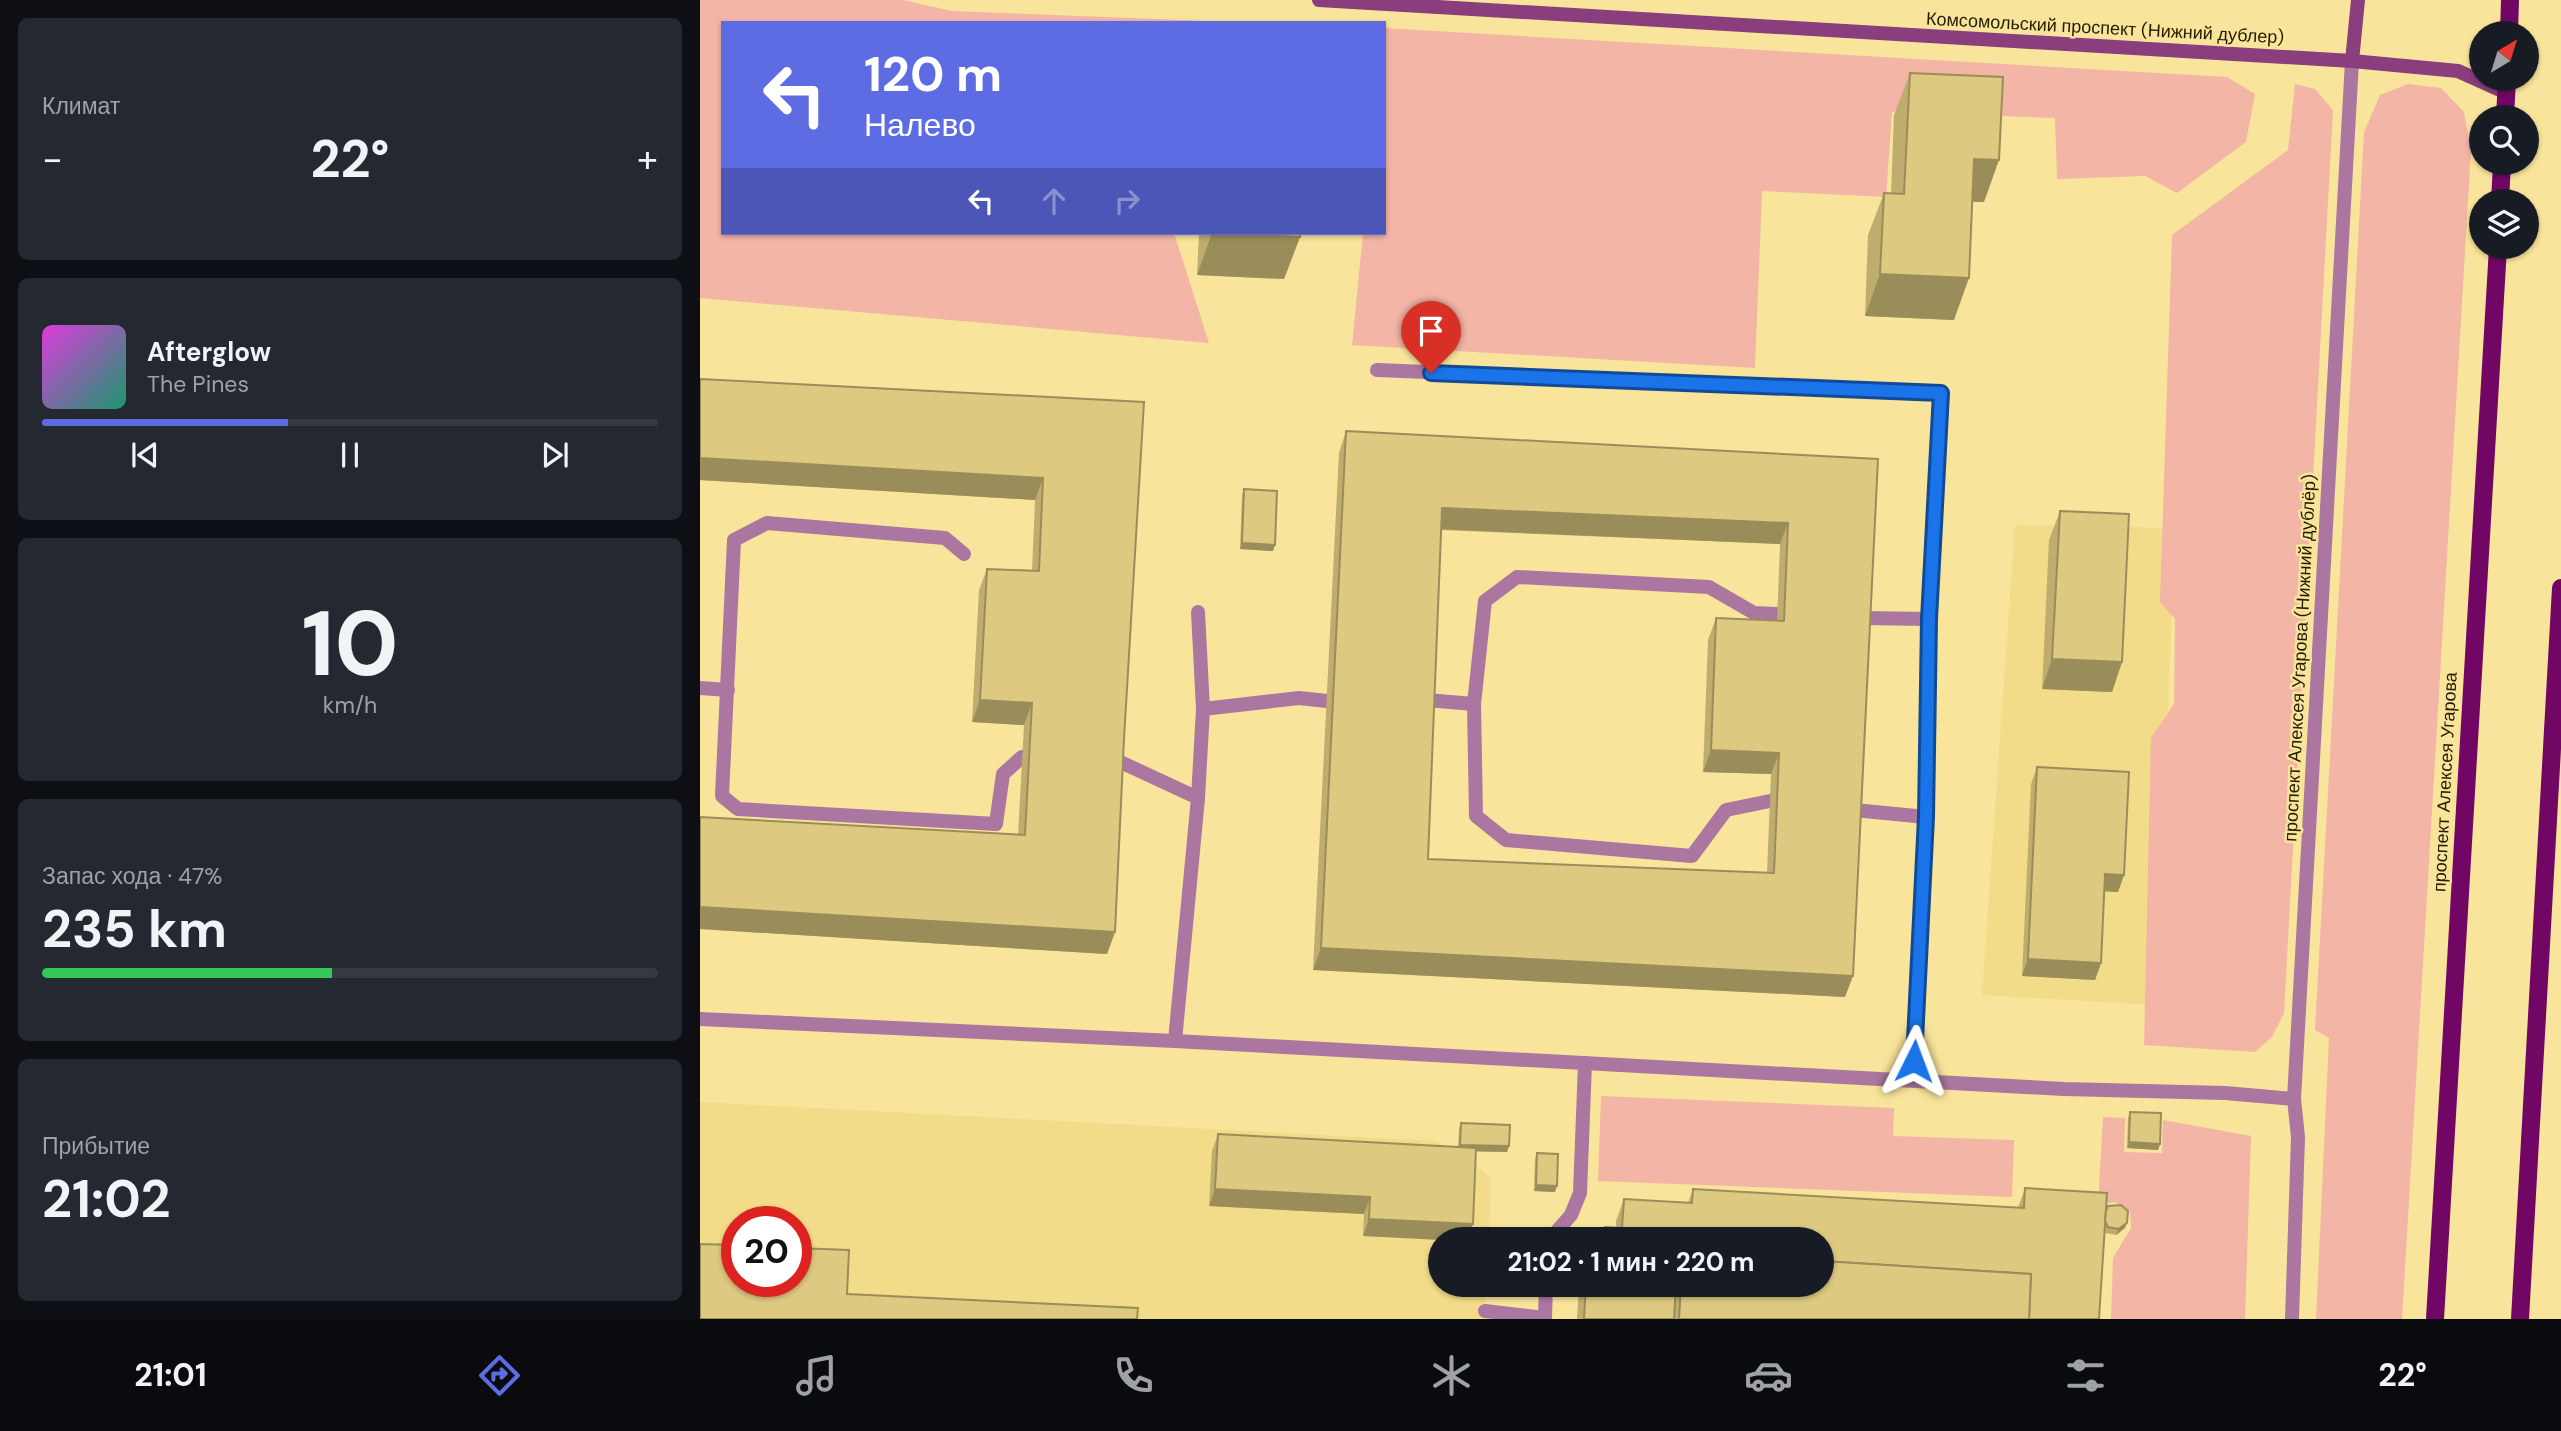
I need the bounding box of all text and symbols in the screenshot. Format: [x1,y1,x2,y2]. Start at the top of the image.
street label: Комсомольский проспект (Нижний дублер) [1925,7,2285,49]
north arrow [2469,21,2539,91]
map controls [2469,21,2539,259]
text: 120 m [864,42,1002,106]
icon: left [749,49,840,140]
text: Климат [42,91,120,121]
text: Налево [864,104,976,146]
button: search [2469,105,2539,175]
text: 22° [311,125,389,193]
text: − [42,134,63,184]
text: + [637,134,658,184]
icon: left [962,182,1000,220]
icon: ahead [1035,182,1073,220]
icon: right [1108,182,1146,220]
button: layers [2469,189,2539,259]
pin [1401,301,1461,373]
icon: arrive [1412,312,1450,350]
text: Afterglow [147,335,271,369]
text: The Pines [147,369,249,399]
icon: previous [126,436,164,474]
icon: pause [331,436,369,474]
icon: next [536,436,574,474]
street label: проспект Алексея Угарова (Нижний дублёр) [2278,474,2322,842]
text: 10 [301,585,399,703]
street label: проспект Алексея Угарова [2427,671,2463,892]
text: km/h [323,690,377,720]
text: Запас хода · 47% [42,861,222,891]
text: 235 km [42,895,227,963]
position arrow [1877,1024,1951,1098]
text: Прибытие [42,1131,150,1161]
text: 21:02 [42,1165,171,1233]
speed limit sign: 20 [721,1206,812,1297]
text: 21:02 · 1 мин · 220 m [1507,1245,1755,1279]
icon: directions [475,1351,524,1400]
icon: music [792,1351,841,1400]
icon: phone [1109,1351,1158,1400]
icon: climate [1427,1351,1476,1400]
icon: car [1744,1351,1793,1400]
icon: filters [2061,1351,2110,1400]
text: 21:01 [134,1354,207,1396]
text: 22° [2378,1354,2427,1396]

